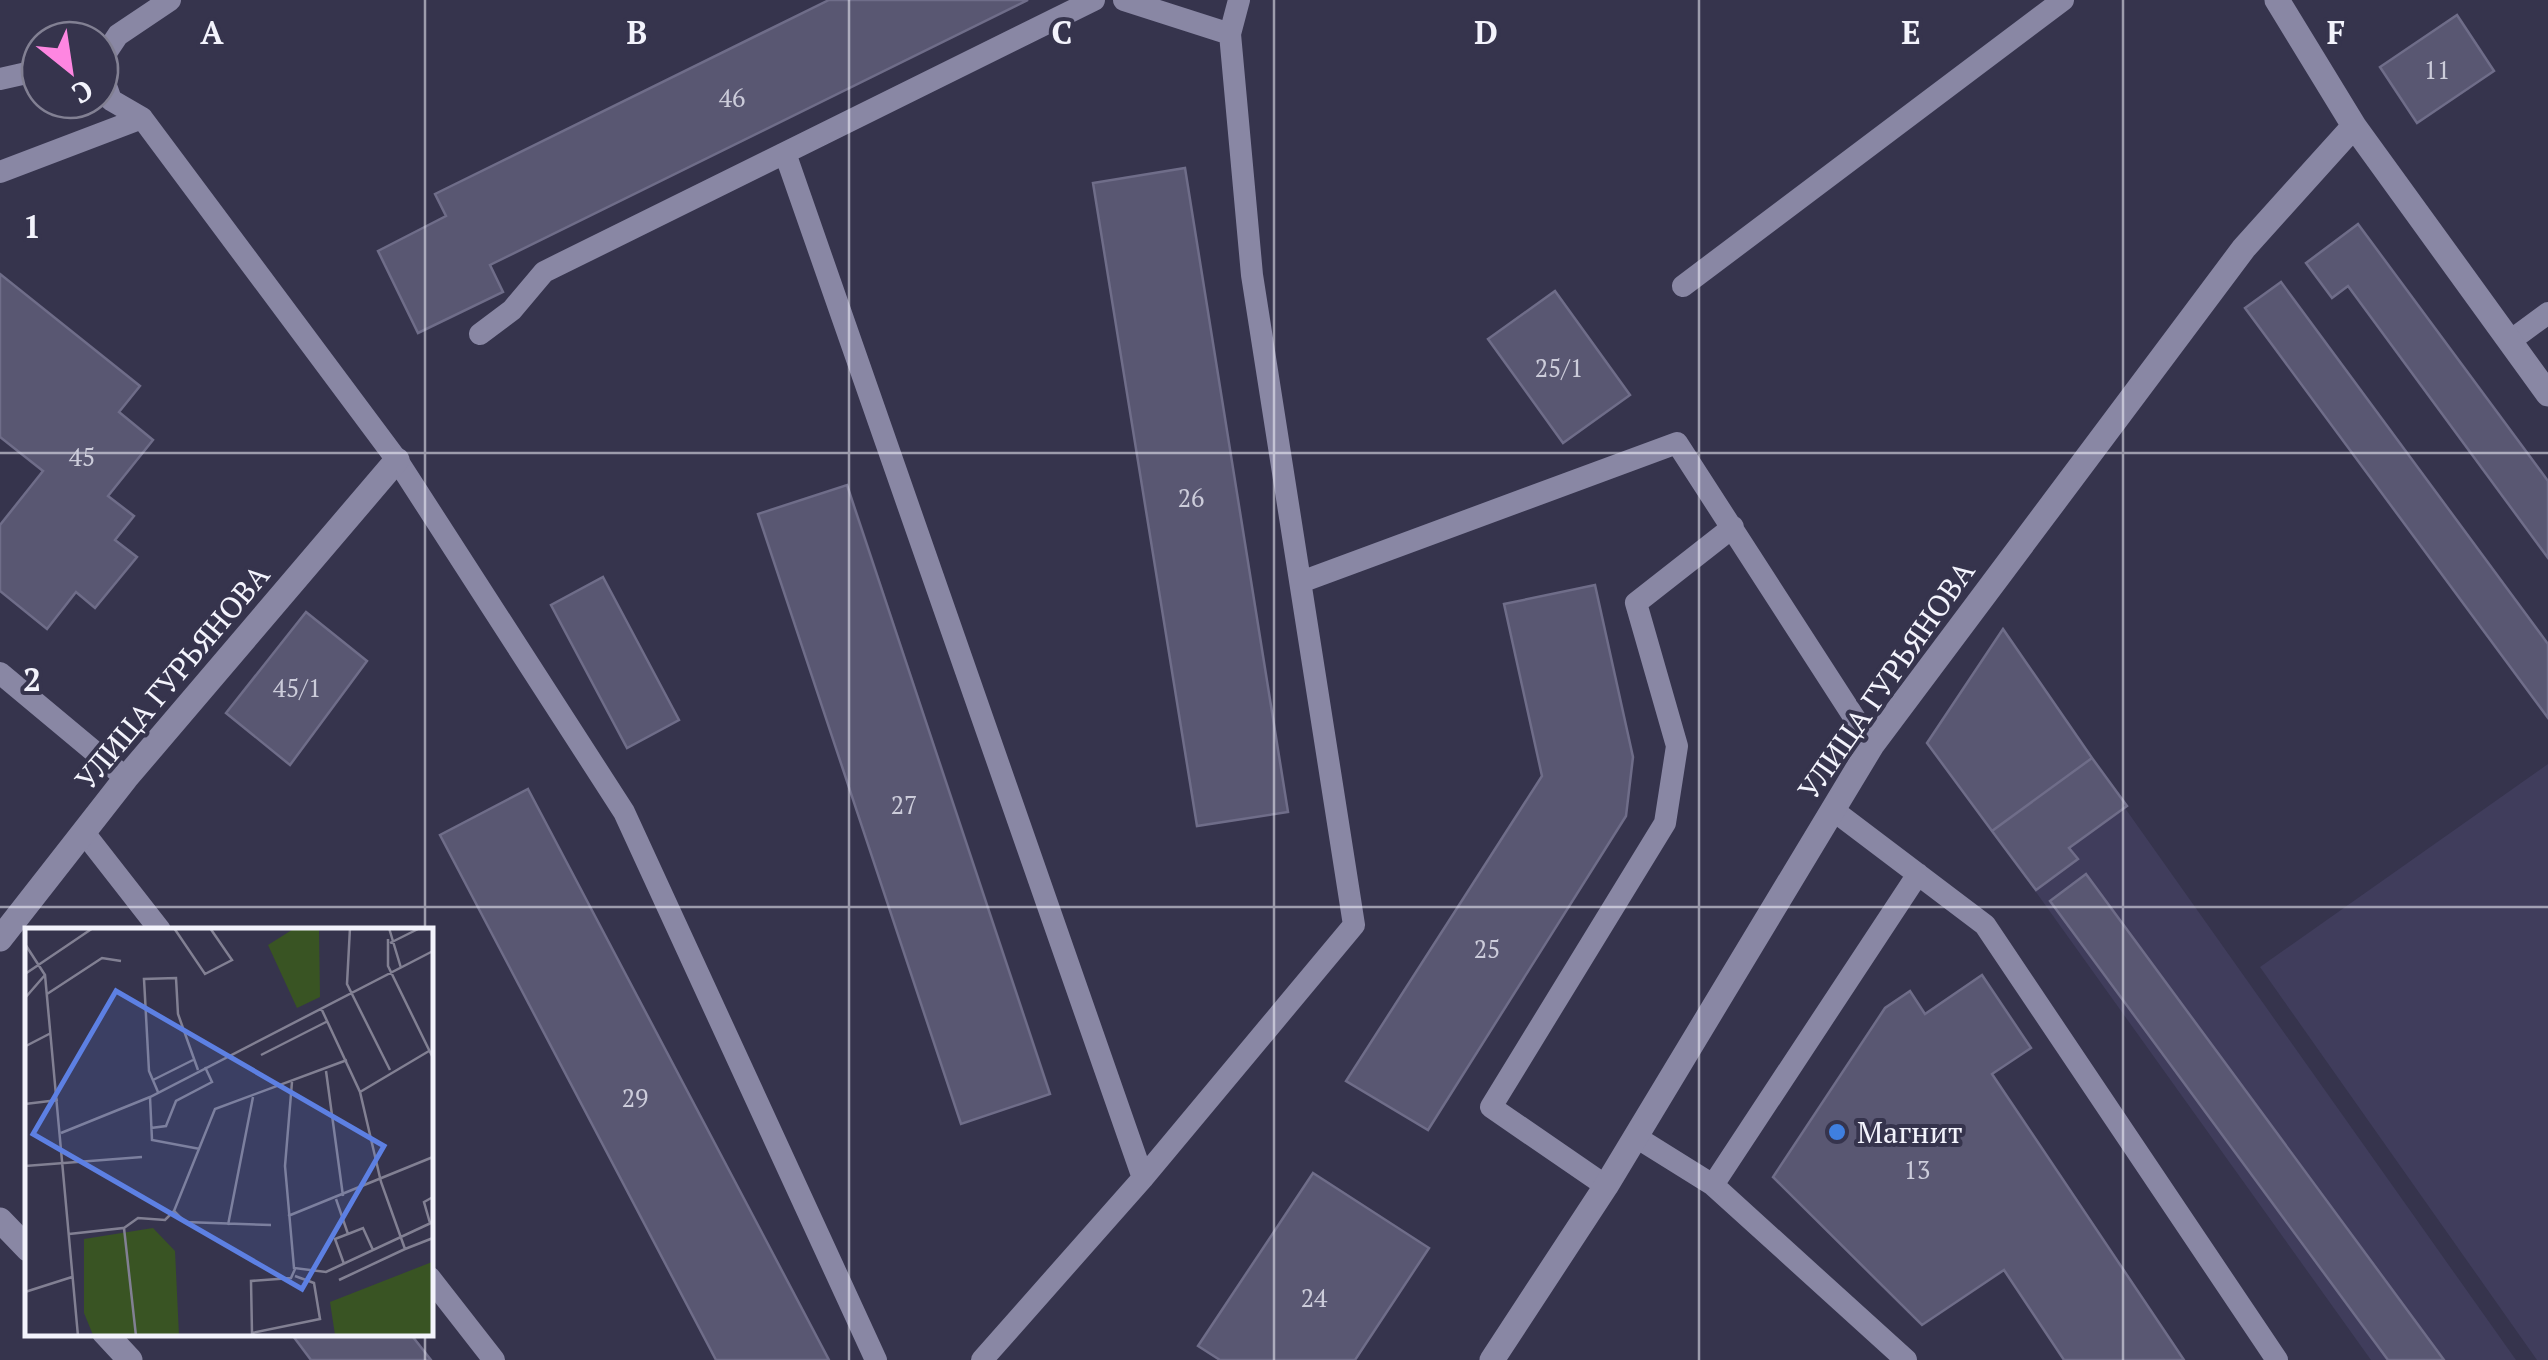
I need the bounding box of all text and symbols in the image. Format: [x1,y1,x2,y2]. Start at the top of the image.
text: A [200,11,224,53]
text: B [627,11,647,53]
text: C [1052,11,1072,53]
text: D [1474,11,1498,53]
text: E [1901,11,1921,53]
text: F [2327,11,2345,53]
north arrow [20,20,120,120]
house number: 11 [2424,53,2450,86]
text: С [66,71,100,113]
house number: 46 [719,81,745,114]
text: 1 [23,205,41,247]
house number: 25/1 [1535,351,1583,384]
house number: 45 [69,440,95,473]
house number: 26 [1178,481,1204,514]
street label: УЛИЦА ГУРЬЯНОВА [1789,552,1984,807]
street label: УЛИЦА ГУРЬЯНОВА [66,556,278,798]
text: 2 [23,658,41,700]
house number: 45/1 [273,671,321,704]
house number: 27 [891,788,917,821]
inset map [25,928,432,1335]
house number: 25 [1474,932,1500,965]
house number: 29 [622,1081,648,1114]
place label: Магнит [1857,1112,1963,1152]
marker: Магнит [1826,1121,1848,1143]
house number: 13 [1904,1153,1930,1186]
house number: 24 [1301,1281,1328,1314]

